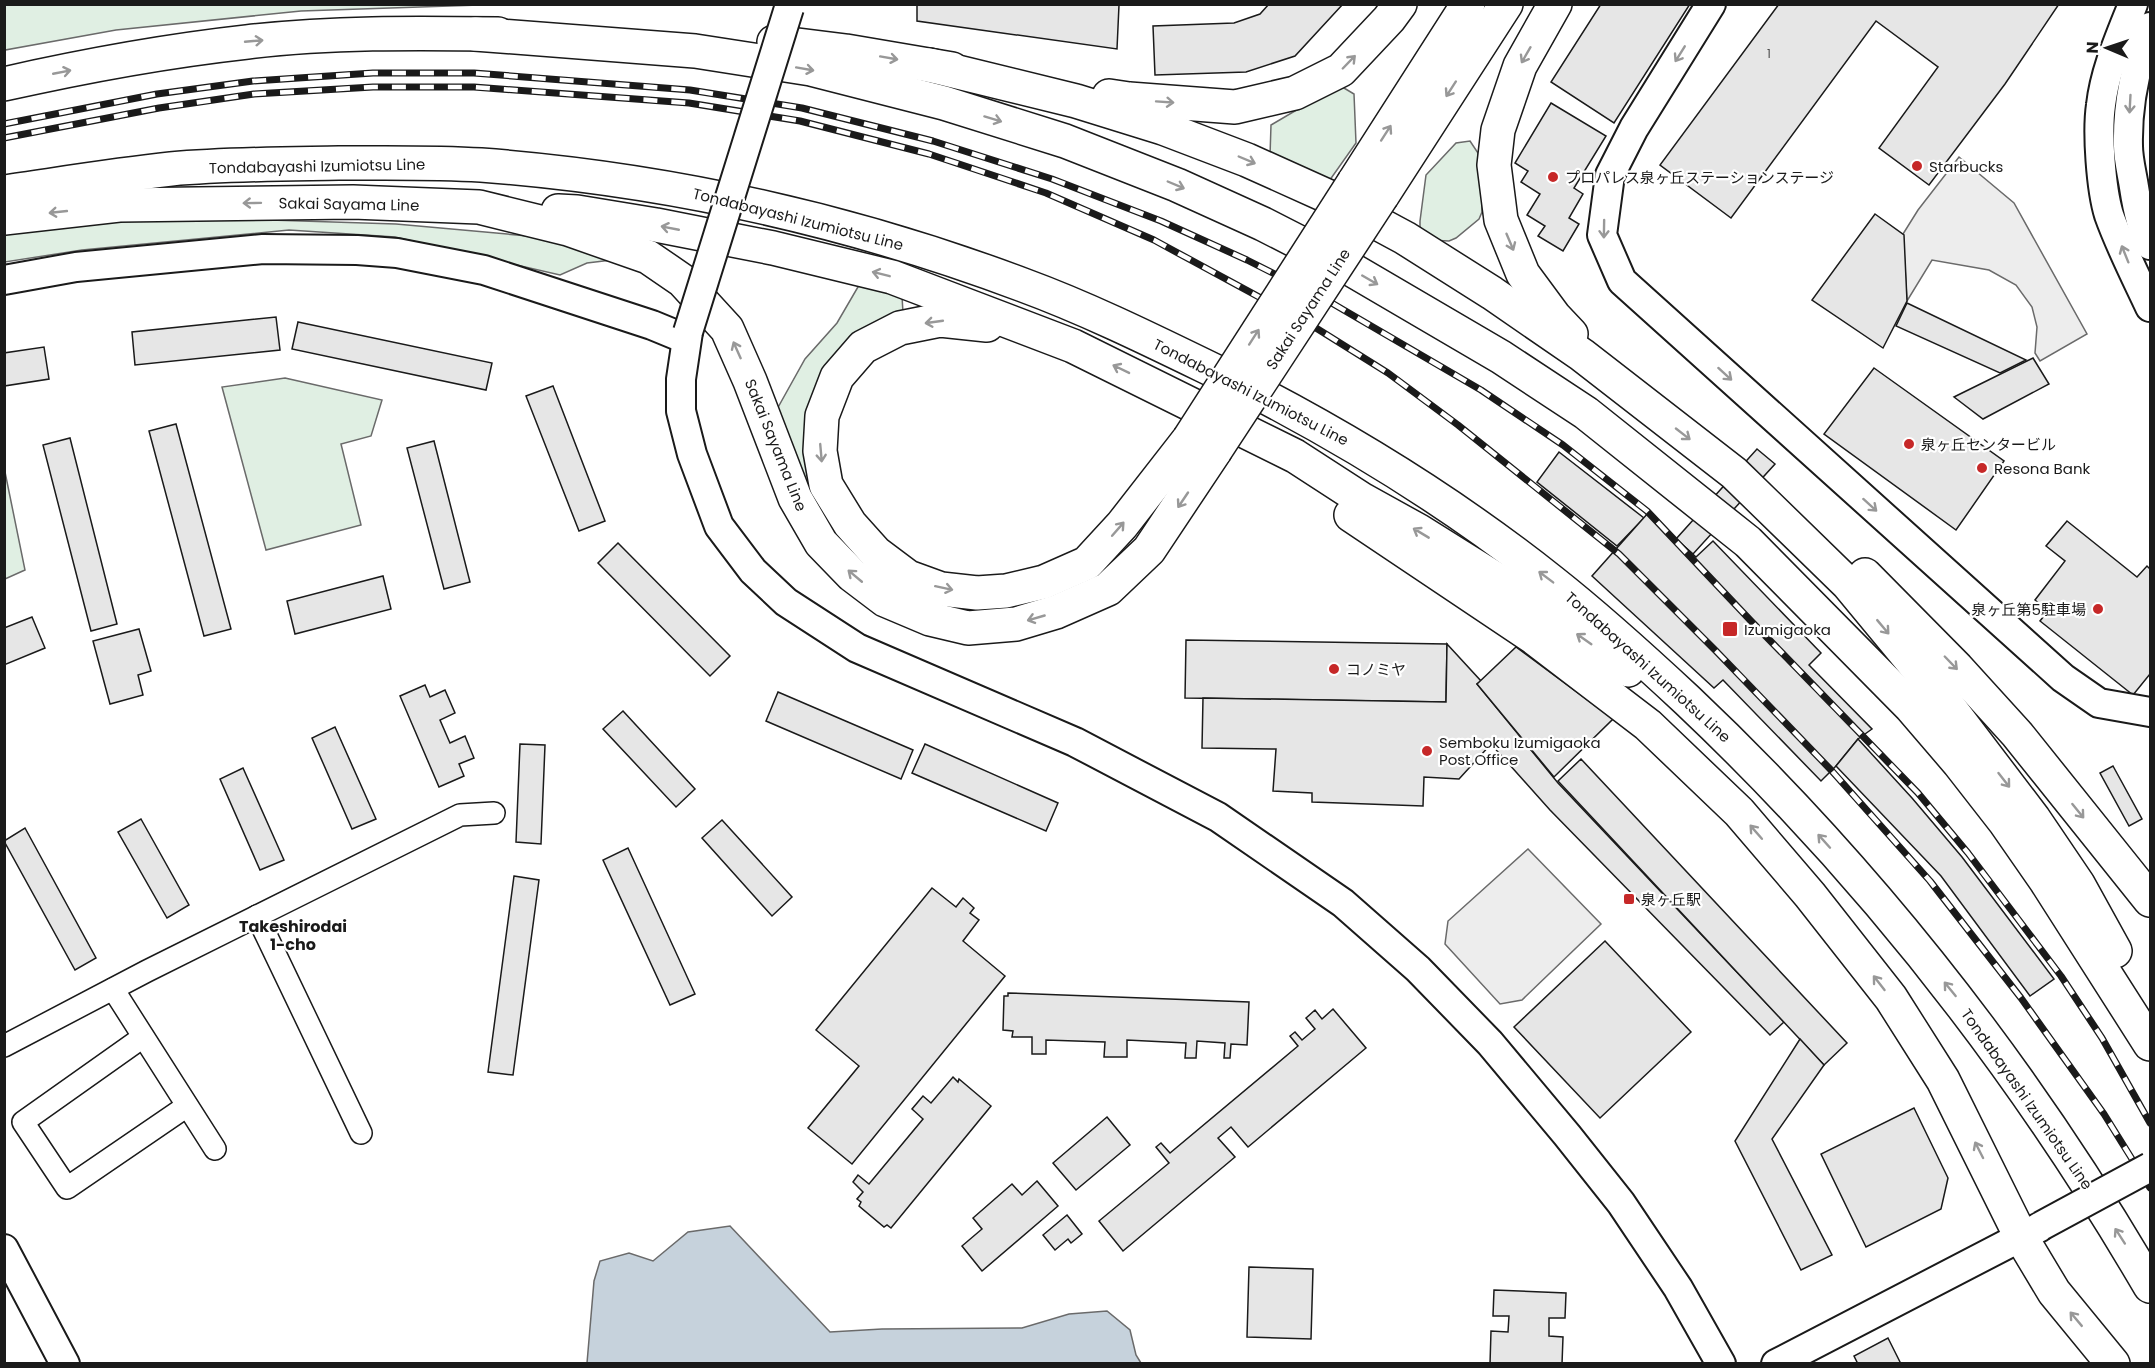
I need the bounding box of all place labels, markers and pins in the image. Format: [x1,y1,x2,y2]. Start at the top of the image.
place label: Starbucks [1929,156,2004,177]
marker: Starbucks [1910,159,1924,173]
place label: プロパレス泉ヶ丘ステーションステージ [1565,167,1834,188]
marker: プロパレス泉ヶ丘ステーションステージ [1546,170,1560,184]
place label: 泉ヶ丘センタービル [1921,434,2056,455]
marker: 泉ヶ丘センタービル [1902,437,1916,451]
place label: Resona Bank [1994,458,2091,479]
marker: Resona Bank [1975,461,1989,475]
place label: 泉ヶ丘第5駐車場 [1972,599,2086,620]
marker: 泉ヶ丘第5駐車場 [2091,602,2105,616]
place label: Izumigaoka [1744,619,1831,640]
marker: Izumigaoka [1721,620,1739,638]
place label: コノミヤ [1346,659,1406,680]
marker: コノミヤ [1327,662,1341,676]
place label: Semboku Izumigaoka Post Office [1439,732,1601,770]
marker: Semboku Izumigaoka Post Office [1420,744,1434,758]
place label: 泉ヶ丘駅 [1641,889,1701,910]
marker: 泉ヶ丘駅 [1622,892,1636,906]

